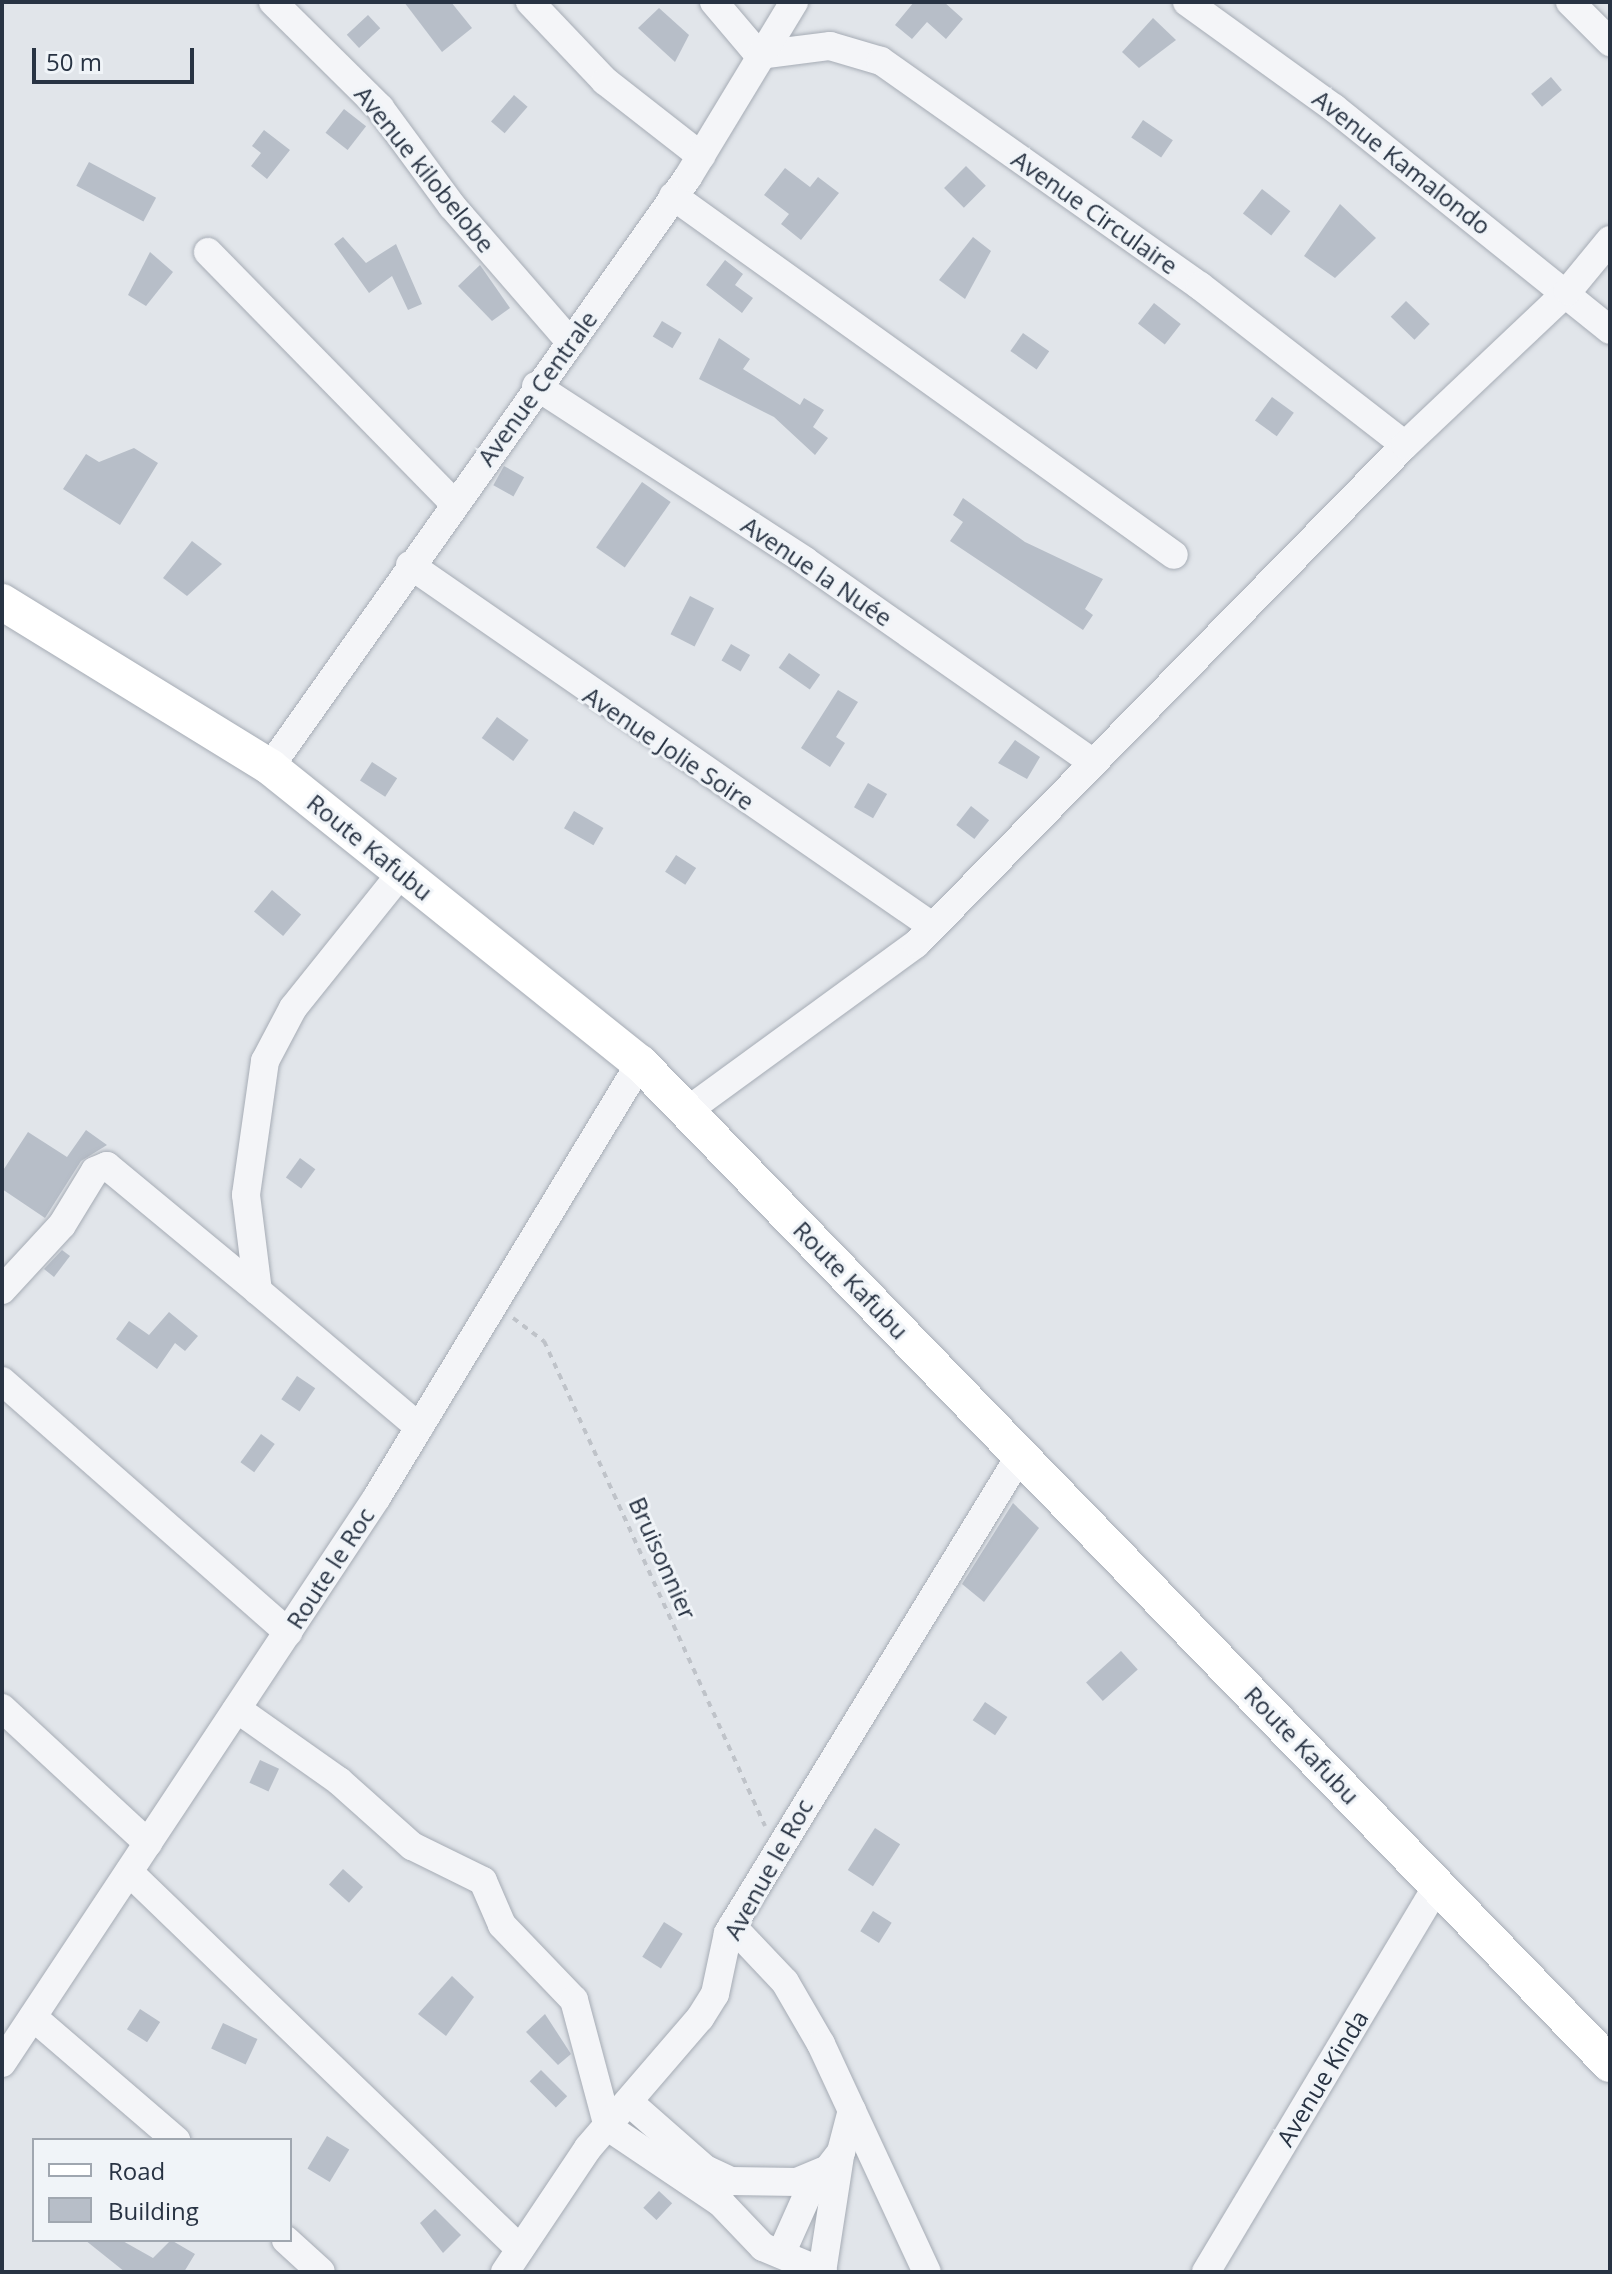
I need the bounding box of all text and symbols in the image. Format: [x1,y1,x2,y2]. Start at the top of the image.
scale bar [36,32,198,82]
text: 50 m [46,45,102,78]
street label: Avenue kilobelobe [349,80,501,258]
street label: Avenue Kamalondo [1307,84,1497,240]
street label: Avenue Circulaire [1007,144,1183,280]
street label: Avenue Centrale [471,305,603,471]
street label: Avenue la Nuée [736,510,898,632]
street label: Avenue Jolie Soire [578,680,760,816]
street label: Route Kafubu [302,788,438,906]
street label: Route Kafubu [788,1215,914,1345]
street label: Bruisonnier [623,1492,703,1624]
street label: Route le Roc [280,1502,380,1634]
street label: Route Kafubu [1239,1680,1365,1810]
street label: Avenue le Roc [718,1794,818,1944]
street label: Avenue Kinda [1270,2005,1374,2151]
legend [32,2138,292,2242]
text: Road [108,2154,165,2187]
text: Building [108,2194,199,2227]

